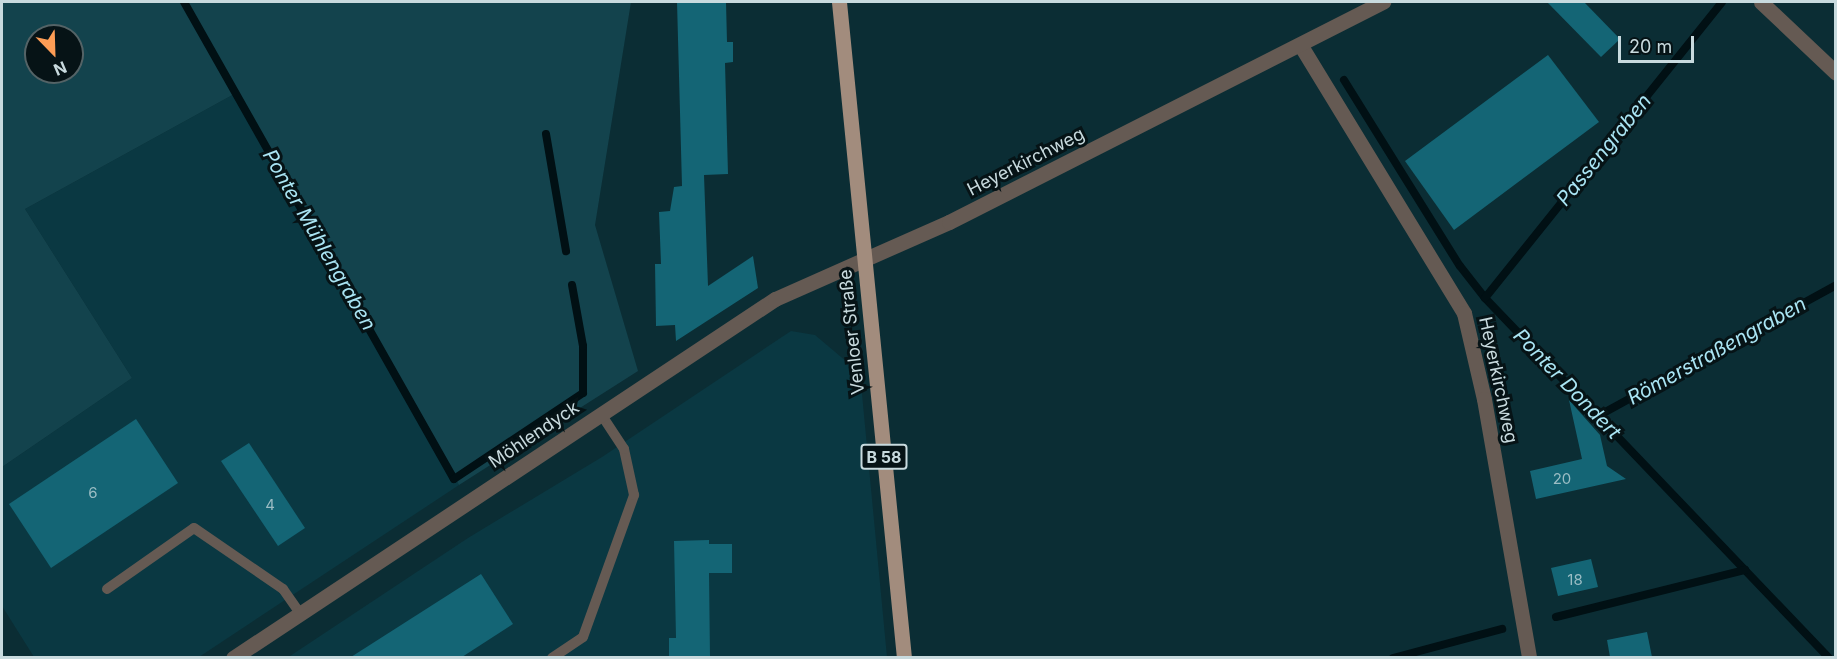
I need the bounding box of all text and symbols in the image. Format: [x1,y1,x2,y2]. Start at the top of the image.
north arrow [24,24,84,84]
scale bar [1621,24,1698,62]
text: 20 m [1629,36,1672,57]
text: N [51,57,70,80]
water label: Passengraben [1552,89,1656,211]
street label: Heyerkirchweg [964,123,1088,201]
water label: Ponter Mühlengraben [257,145,381,335]
street label: Venloer Straße [835,268,869,396]
water label: Römerstraßengraben [1623,292,1811,410]
street label: Heyerkirchweg [1474,315,1522,445]
water label: Ponter Dondert [1508,324,1626,444]
street label: Möhlendyck [485,397,583,473]
road number: B 58 [860,444,908,470]
house number: 20 [1553,470,1571,488]
house number: 6 [88,484,98,502]
house number: 4 [265,496,275,514]
house number: 18 [1567,571,1583,589]

